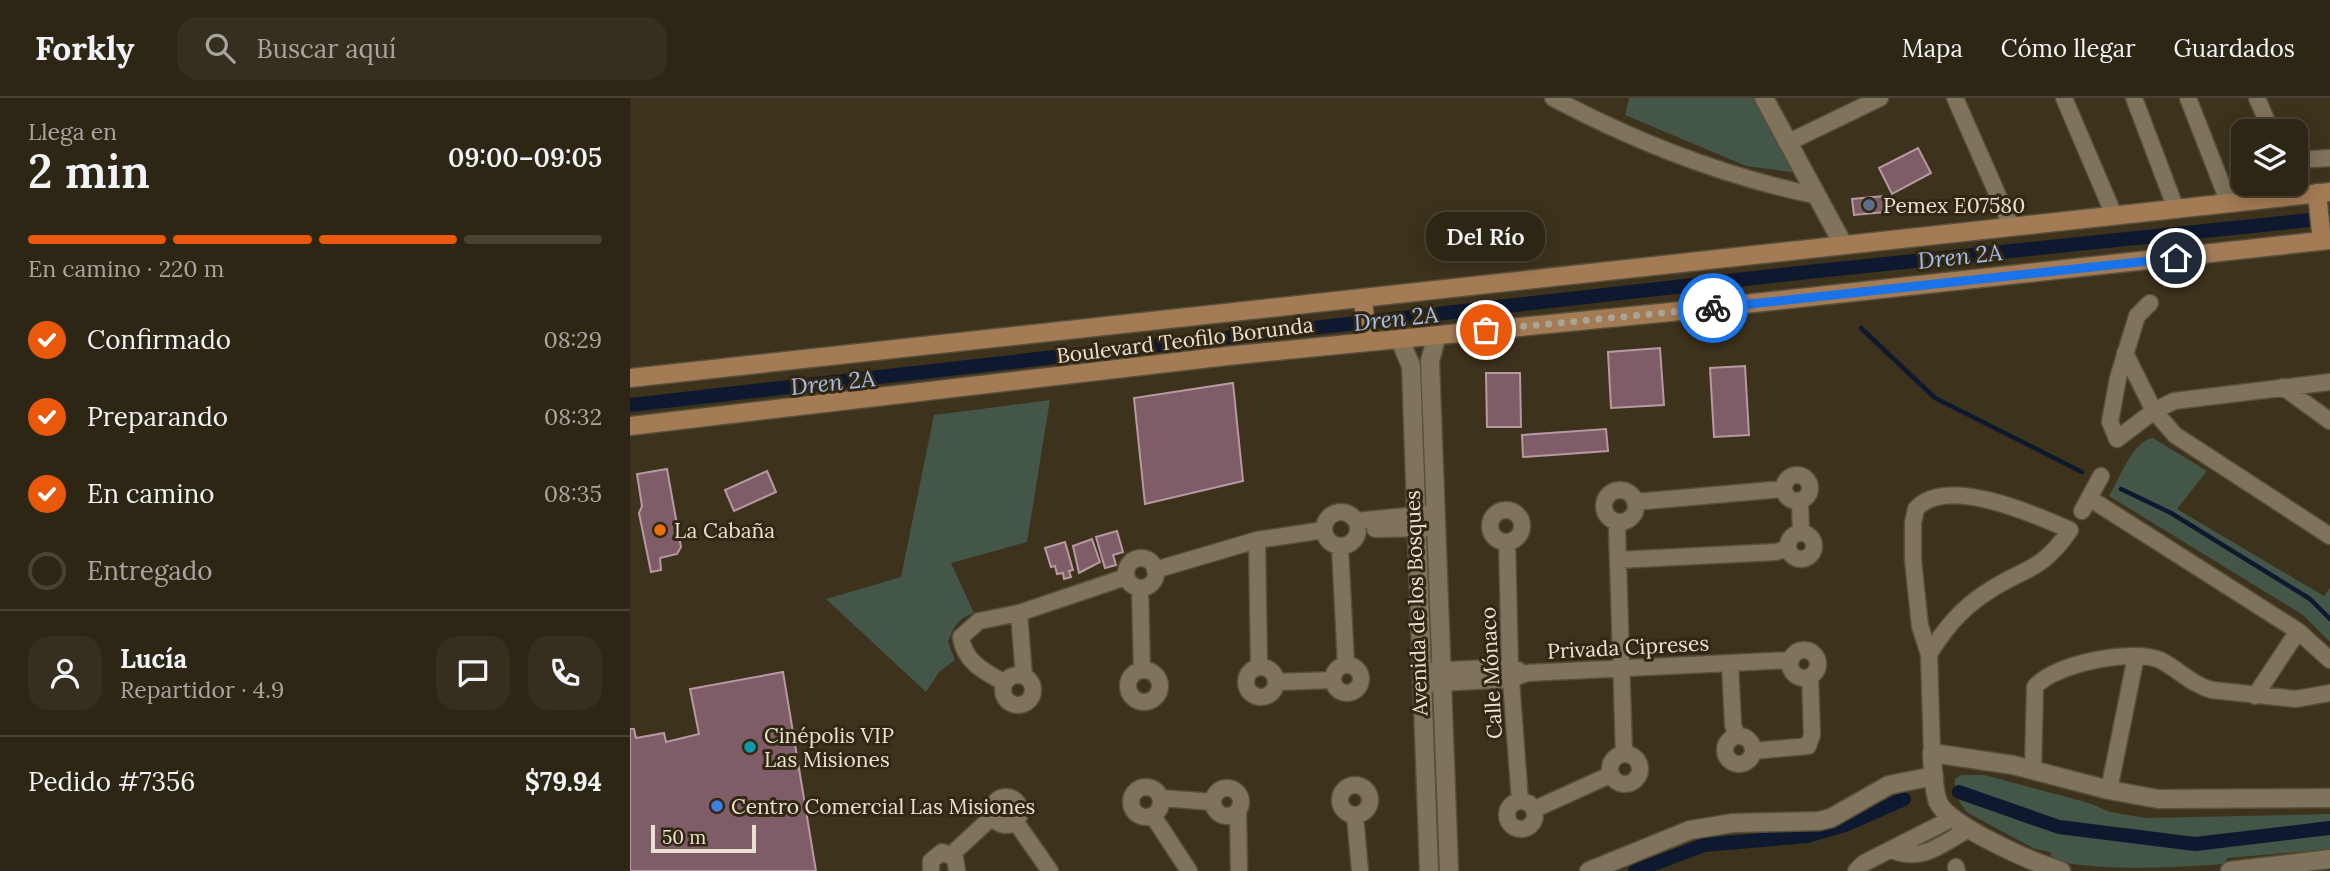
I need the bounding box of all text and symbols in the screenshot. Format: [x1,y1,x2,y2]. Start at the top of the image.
search box [177,17,667,80]
text: Forkly [35,27,135,69]
icon: search [201,29,239,67]
text: Buscar aquí [257,32,396,65]
text: Mapa [1902,33,1963,64]
text: Cómo llegar [2001,33,2136,64]
text: Guardados [2174,33,2295,64]
text: Llega en [28,117,117,146]
map controls [2231,119,2308,196]
button: layers [2231,119,2308,196]
text: 09:00–09:05 [448,141,602,174]
text: 2 min [28,142,150,201]
place label: Pemex E07580 [1883,192,2025,219]
marker: Pemex E07580 [1861,197,1877,213]
callout: Del Río [1426,211,1546,260]
text: Del Río [1446,222,1525,251]
pin [2146,228,2206,288]
water label: Dren 2A [1916,237,2004,275]
icon: home [2157,239,2195,277]
text: En camino · 220 m [28,254,224,283]
courier [1678,273,1748,343]
icon: bike [1694,289,1732,327]
water label: Dren 2A [1352,299,1440,337]
pin [1456,300,1516,360]
street label: Boulevard Teofilo Borunda [1055,311,1315,369]
icon: bag [1467,311,1505,349]
icon: check [28,321,66,359]
text: Confirmado [87,323,231,356]
text: 08:29 [543,325,602,354]
water label: Dren 2A [789,363,877,401]
icon: check [28,398,66,436]
text: Preparando [87,400,228,433]
text: 08:32 [544,402,602,431]
icon: check [28,475,66,513]
text: En camino [87,477,215,510]
text: 08:35 [544,479,602,508]
street label: Avenida de los Bosques [1399,490,1433,717]
place label: La Cabaña [674,517,775,544]
marker: La Cabaña [652,522,668,538]
text: Entregado [87,554,213,587]
street label: Calle Mónaco [1474,606,1508,740]
street label: Privada Cipreses [1546,629,1710,665]
button: person [28,636,102,710]
button: chat [436,636,510,710]
button: phone [528,636,602,710]
text: Lucía [120,642,187,675]
text: Repartidor · 4.9 [120,675,284,704]
place label: Cinépolis VIP Las Misiones [764,722,894,773]
marker: Cinépolis VIP Las Misiones [742,739,758,755]
text: Pedido #7356 [28,765,195,798]
text: $79.94 [525,765,602,798]
place label: Centro Comercial Las Misiones [731,793,1035,820]
marker: Centro Comercial Las Misiones [709,798,725,814]
scale bar [651,822,756,854]
text: 50 m [662,825,706,849]

